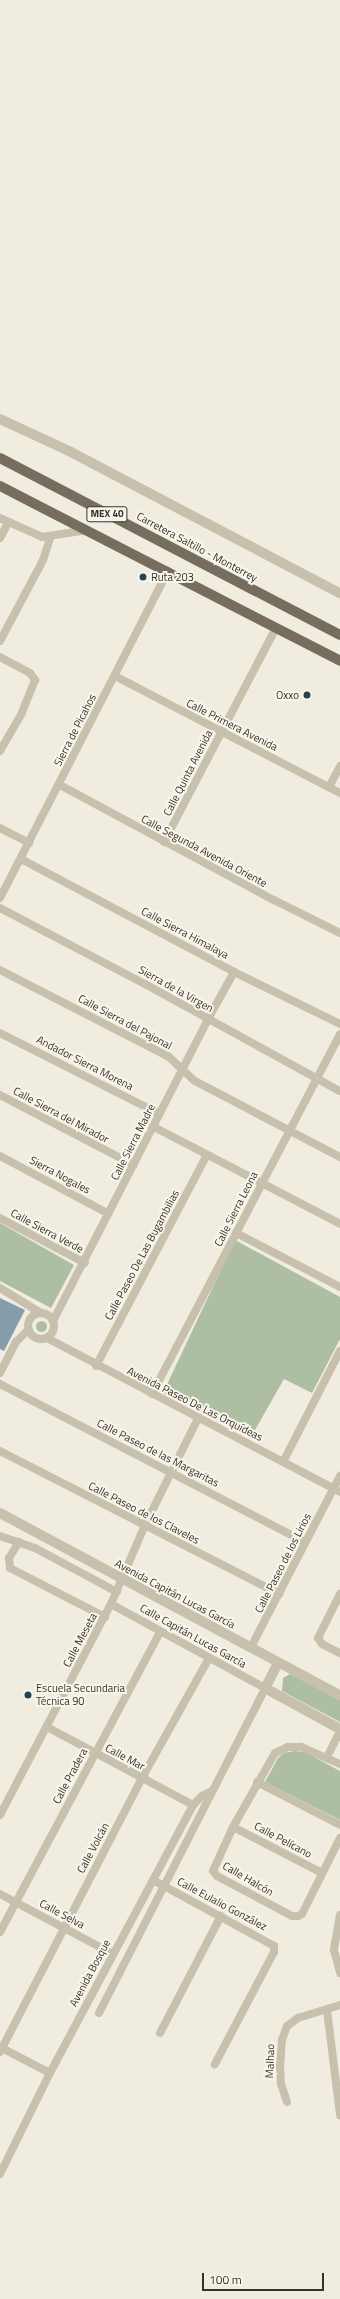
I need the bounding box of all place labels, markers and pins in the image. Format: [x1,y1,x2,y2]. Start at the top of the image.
place label: Ruta 203 [151,570,194,584]
marker: Ruta 203 [138,572,148,582]
place label: Oxxo [276,688,299,702]
marker: Oxxo [302,690,312,700]
place label: Escuela Secundaria Técnica 90 [36,1682,125,1708]
marker: Escuela Secundaria Técnica 90 [23,1690,33,1700]

